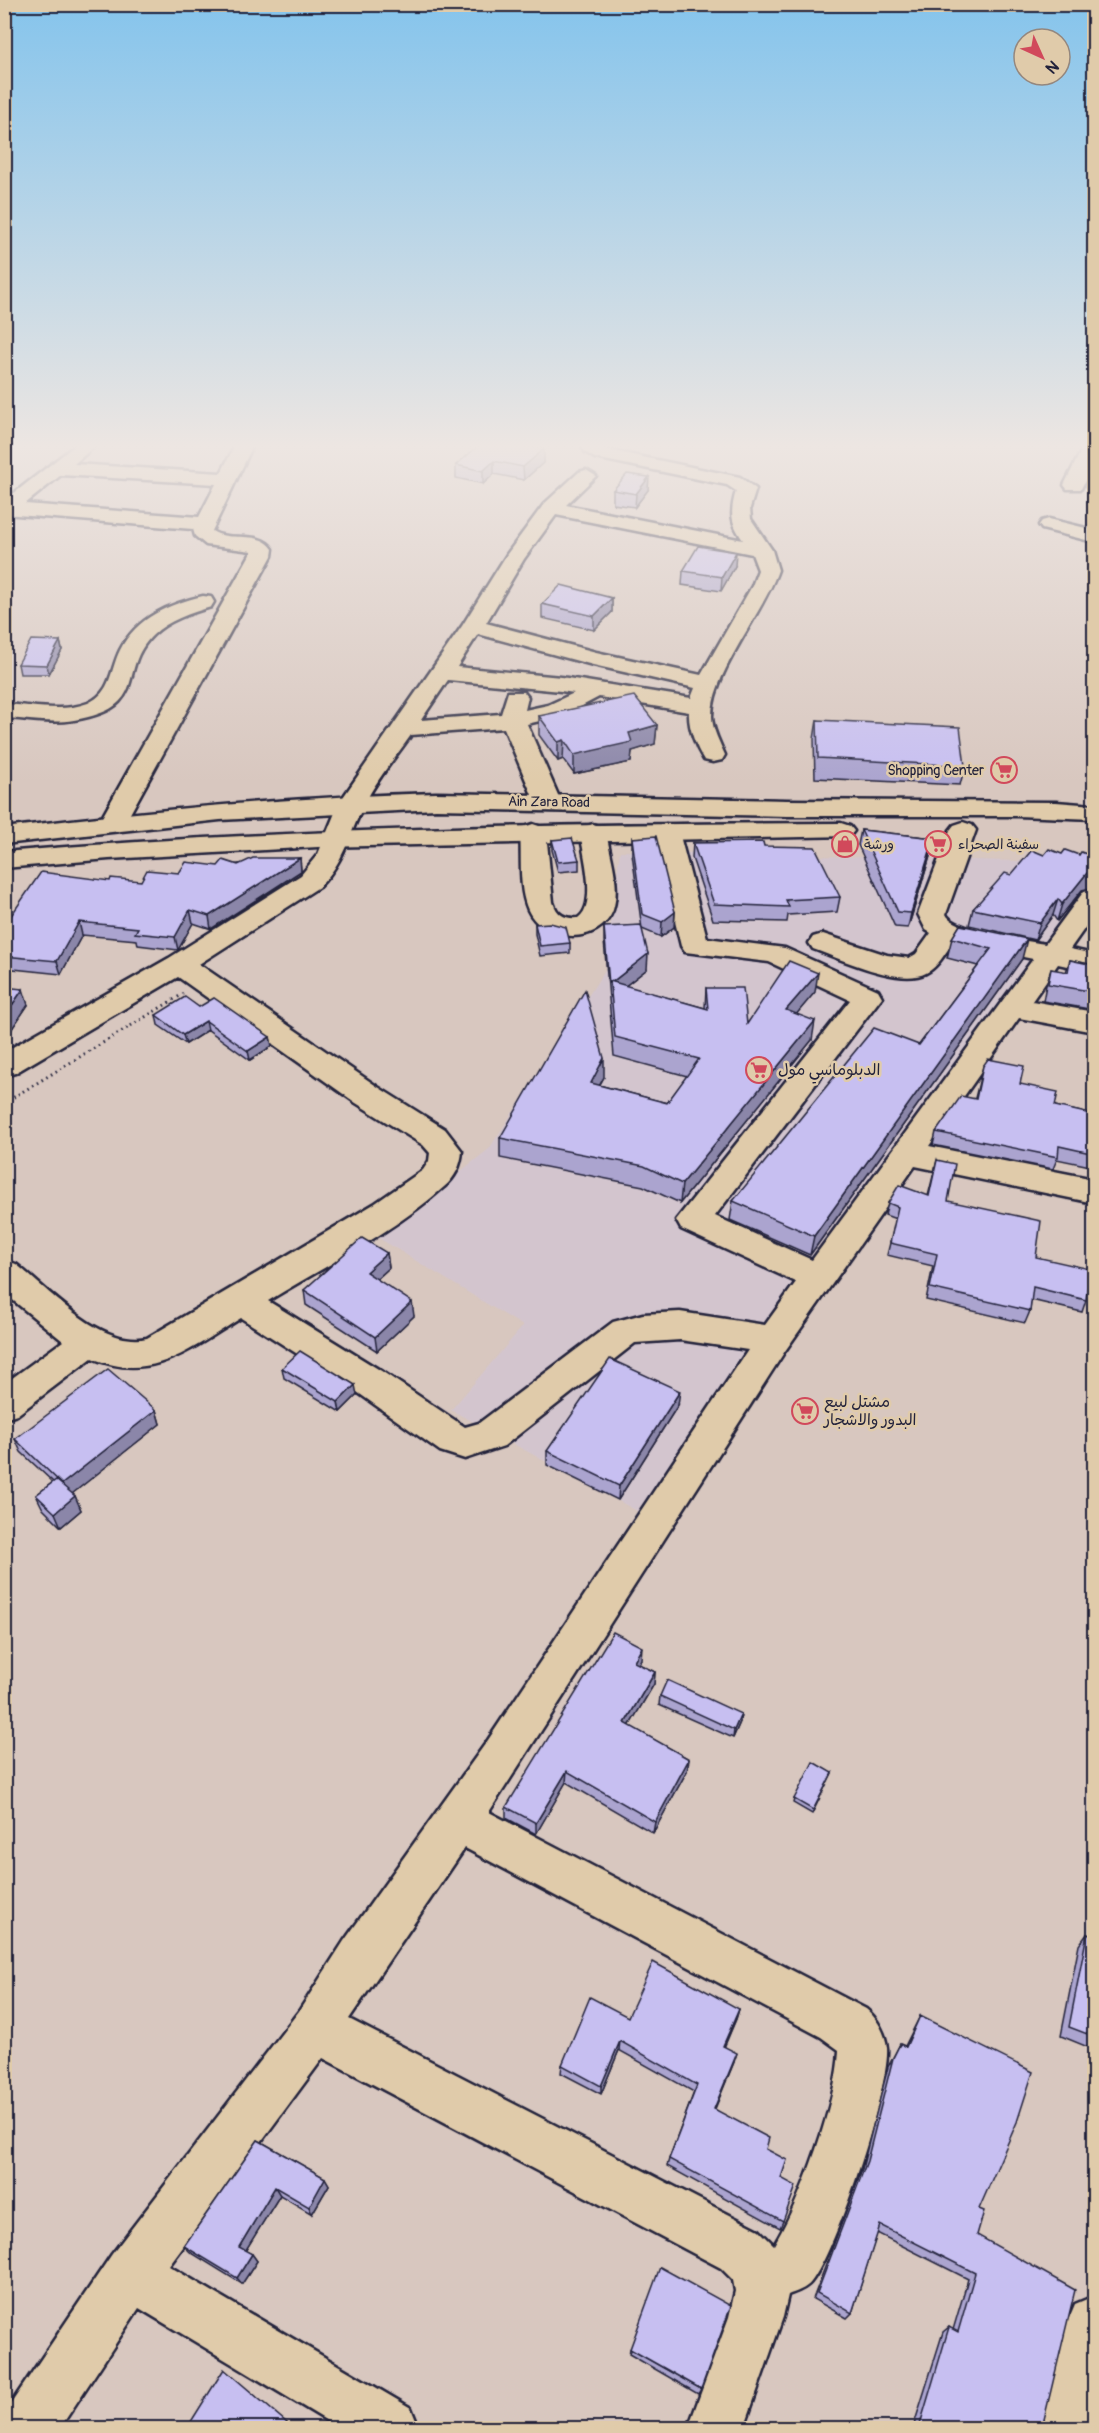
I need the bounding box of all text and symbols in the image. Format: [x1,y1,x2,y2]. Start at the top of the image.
north arrow [1012,27,1072,87]
text: N [1041,56,1063,78]
supermarket icon: Shopping Center [989,755,1019,785]
place label: Shopping Center [887,762,984,779]
street label: Ain Zara Road [508,793,590,811]
shop icon: ورشة [830,829,860,859]
supermarket icon: سفينة الصحراء [923,829,953,859]
place label: ورشة [864,836,894,853]
place label: سفينة الصحراء [958,836,1039,853]
supermarket icon: الدبلوماسي مول [744,1055,774,1085]
place label: الدبلوماسي مول [778,1060,880,1084]
place label: مشتل لبيع البدور والاشجار [822,1392,917,1430]
supermarket icon: مشتل لبيع البدور والاشجار [790,1396,820,1426]

